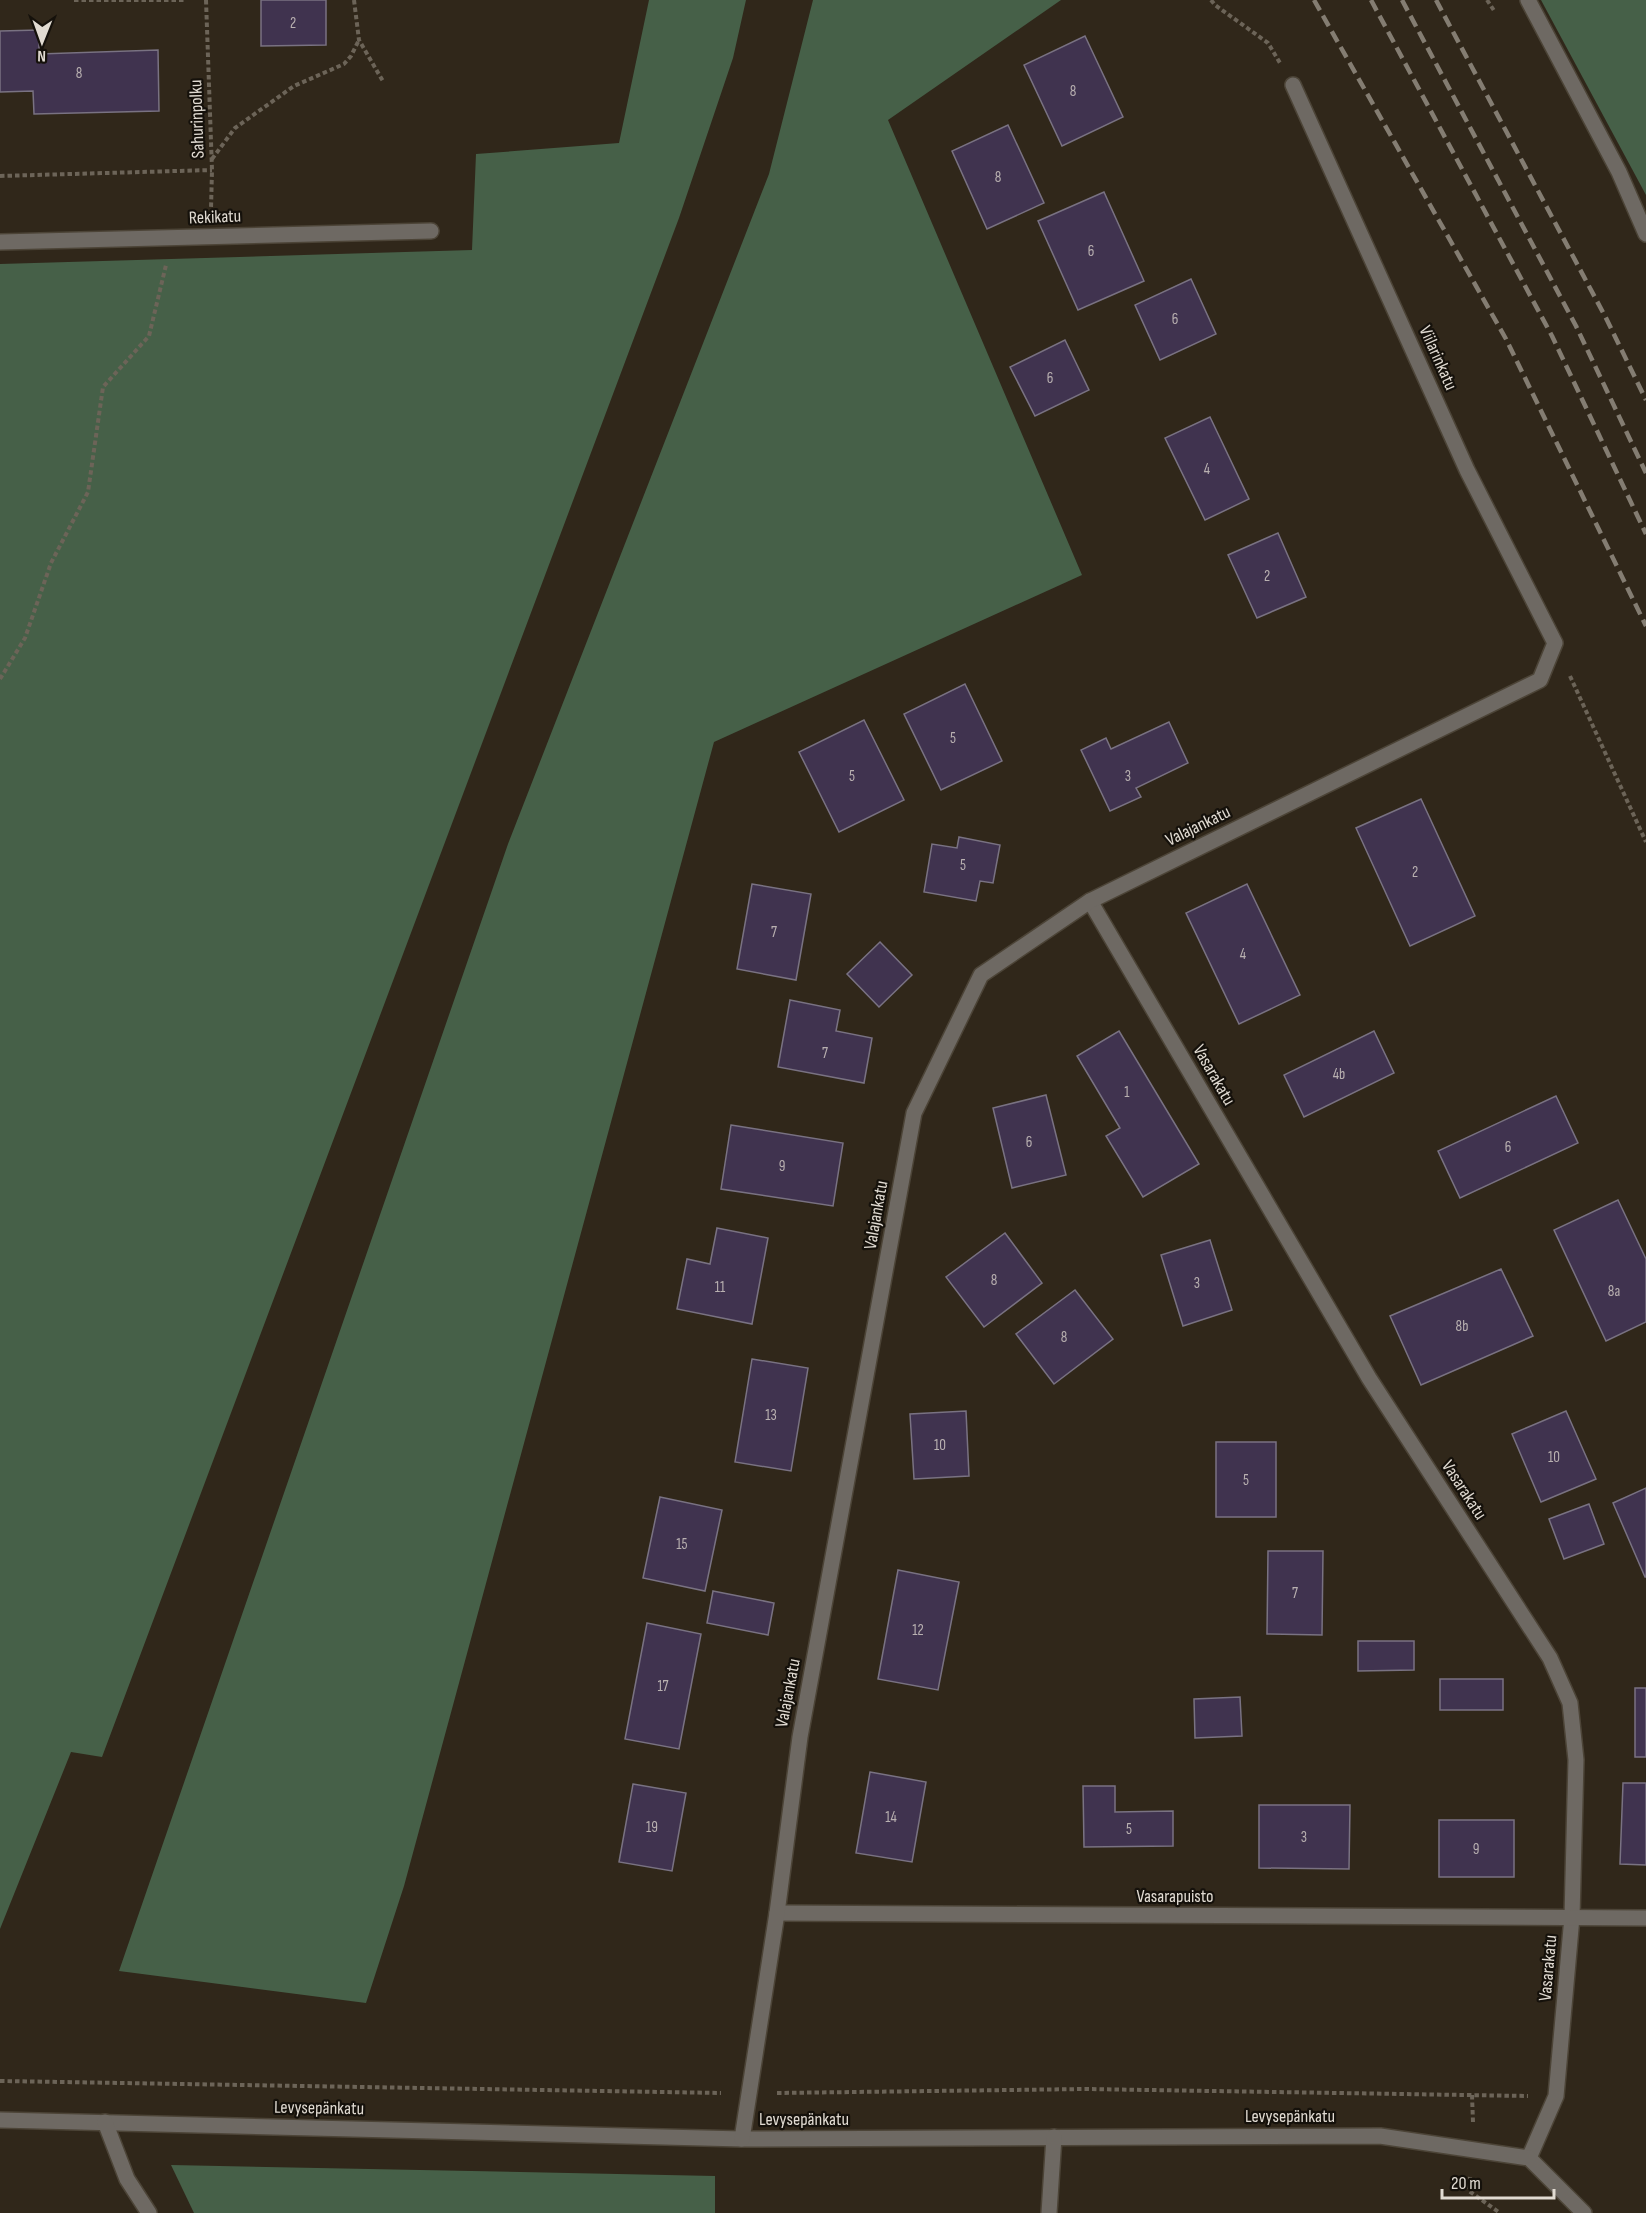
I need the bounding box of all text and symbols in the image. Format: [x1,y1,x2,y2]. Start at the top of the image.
north arrow [12,12,72,72]
house number: 2 [290,14,296,33]
text: N [37,46,46,65]
house number: 8 [76,64,82,83]
street label: Sahurinpolku [185,79,209,159]
house number: 8 [1070,82,1076,101]
house number: 8 [995,168,1001,187]
street label: Rekikatu [188,206,242,228]
house number: 6 [1088,242,1094,261]
house number: 6 [1172,310,1178,329]
street label: Viilarinkatu [1415,323,1461,393]
house number: 6 [1047,369,1053,388]
house number: 4 [1204,460,1210,479]
house number: 2 [1264,567,1270,586]
house number: 5 [950,729,956,748]
house number: 5 [849,767,855,786]
house number: 3 [1125,767,1131,786]
street label: Valajankatu [1162,801,1234,851]
house number: 5 [960,856,966,875]
house number: 2 [1412,863,1418,882]
house number: 7 [771,923,777,942]
house number: 4 [1240,945,1246,964]
street label: Vasarakatu [1188,1041,1240,1109]
house number: 7 [822,1044,828,1063]
house number: 4b [1333,1065,1345,1084]
house number: 1 [1124,1083,1130,1102]
house number: 6 [1026,1133,1032,1152]
house number: 6 [1505,1138,1511,1157]
house number: 9 [779,1157,785,1176]
street label: Valajankatu [860,1179,892,1251]
house number: 8 [991,1271,997,1290]
house number: 3 [1194,1274,1200,1293]
house number: 11 [715,1278,726,1297]
house number: 8a [1608,1282,1620,1301]
house number: 8b [1456,1317,1468,1336]
house number: 8 [1061,1328,1067,1347]
house number: 13 [765,1406,777,1425]
house number: 10 [934,1436,946,1455]
house number: 10 [1548,1448,1560,1467]
street label: Vasarakatu [1437,1456,1491,1524]
house number: 5 [1243,1471,1249,1490]
house number: 15 [676,1535,688,1554]
house number: 7 [1292,1584,1298,1603]
house number: 12 [912,1621,924,1640]
street label: Valajankatu [771,1657,805,1729]
house number: 17 [657,1677,669,1696]
house number: 14 [885,1808,897,1827]
house number: 19 [646,1818,658,1837]
house number: 5 [1126,1820,1132,1839]
house number: 3 [1301,1828,1307,1847]
house number: 9 [1473,1840,1479,1859]
street label: Vasarapuisto [1136,1886,1214,1907]
street label: Vasarakatu [1535,1934,1561,2002]
street label: Levysepänkatu [274,2097,364,2119]
street label: Levysepänkatu [1245,2106,1335,2127]
street label: Levysepänkatu [759,2109,849,2130]
scale bar [1442,2162,1554,2200]
text: 20 m [1451,2173,1481,2194]

